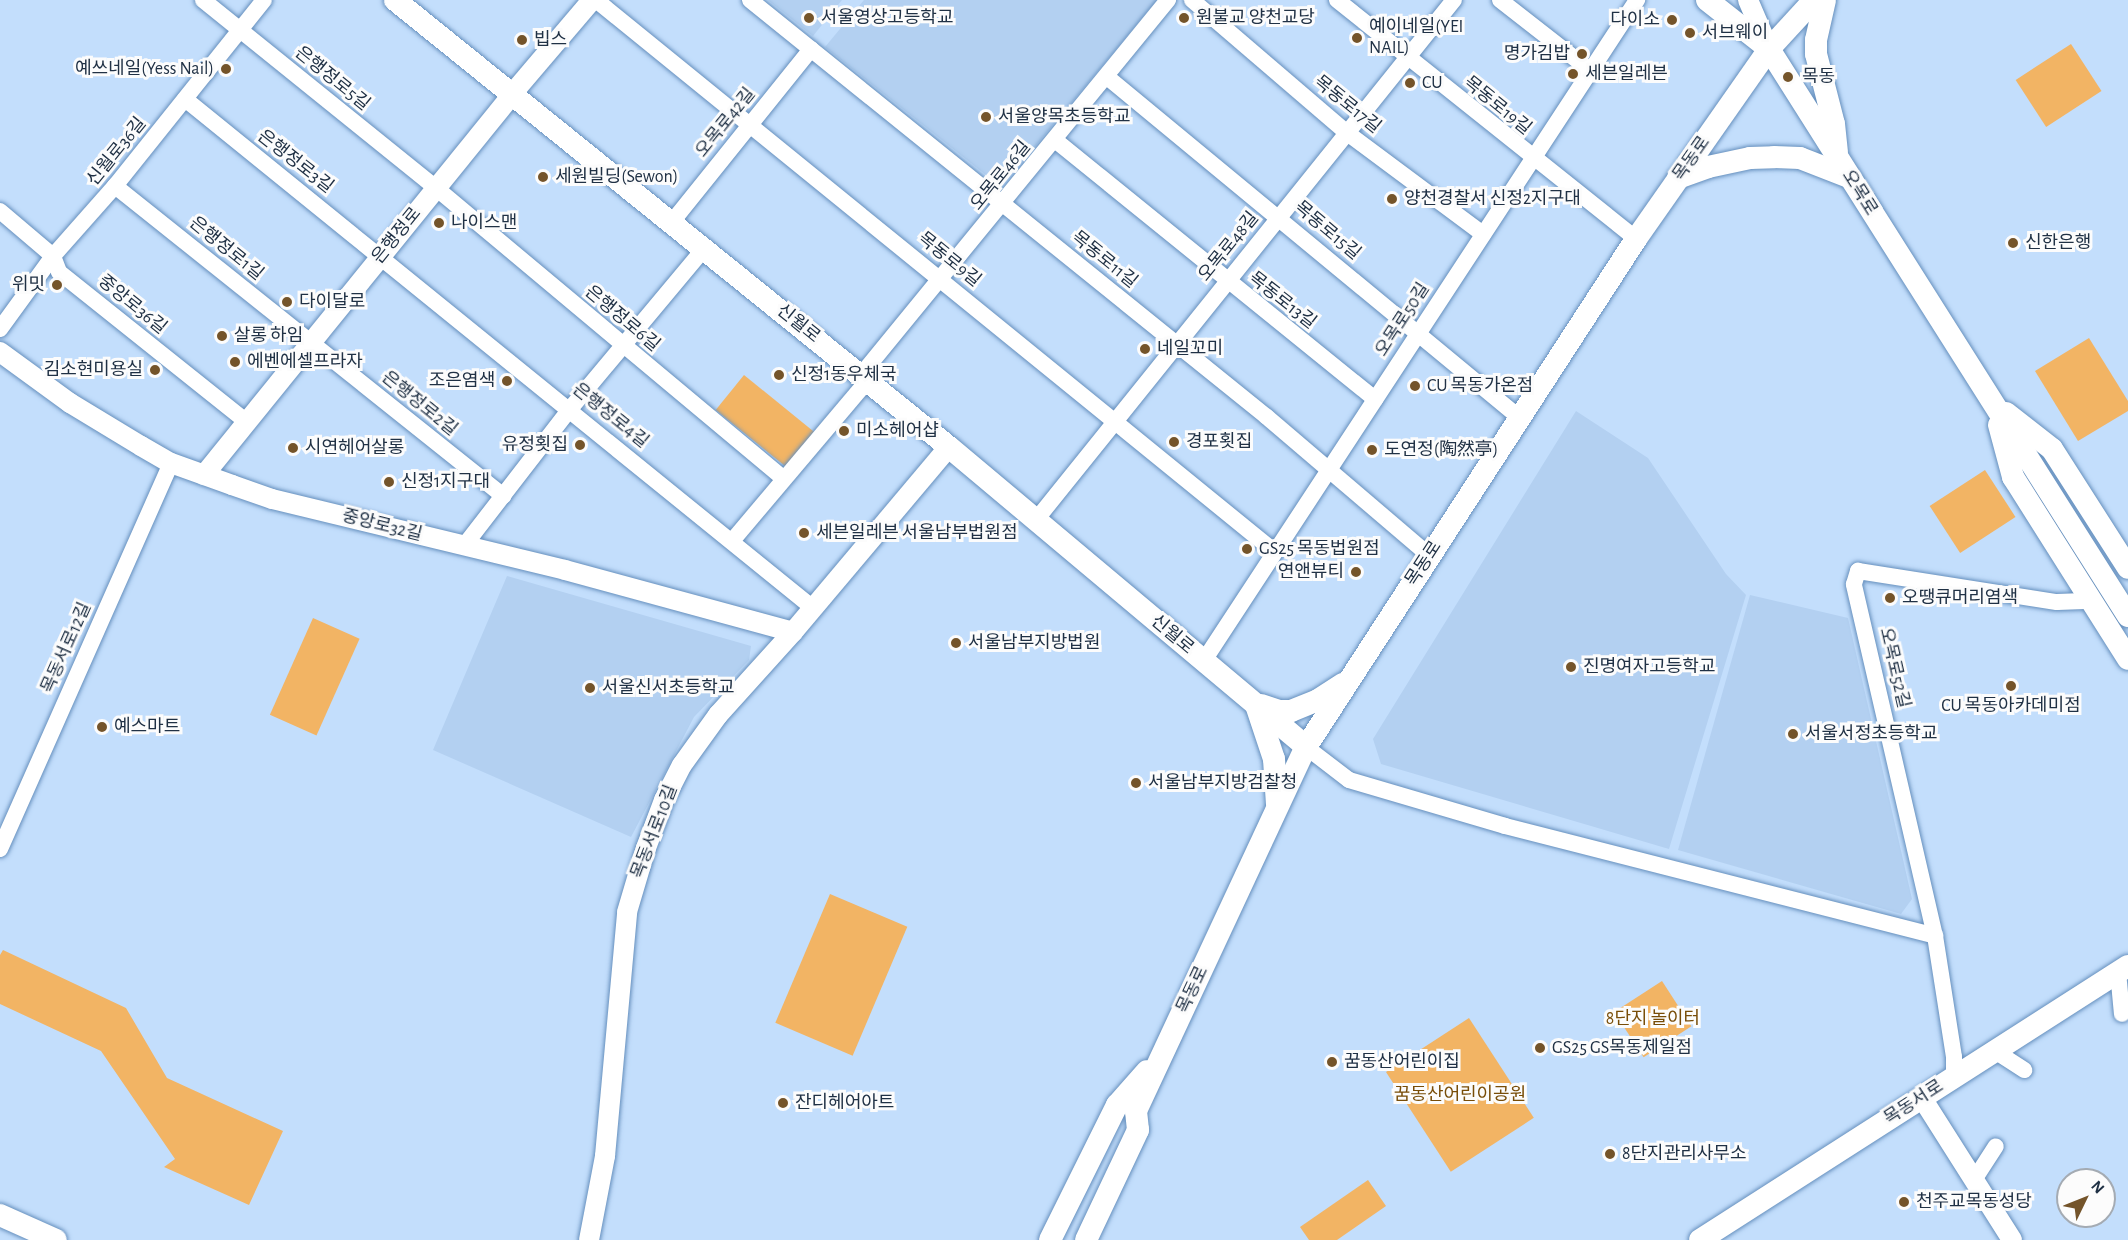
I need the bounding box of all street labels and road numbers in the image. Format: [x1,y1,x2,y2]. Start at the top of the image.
street label: 은행정로5길 [290,42,374,116]
street label: 목동로17길 [1309,71,1385,139]
street label: 목동로19길 [1459,72,1535,140]
street label: 오목로42길 [691,84,761,162]
street label: 신월로36길 [83,113,151,191]
street label: 은행정로3길 [253,126,337,198]
street label: 목동로 [1669,132,1715,186]
street label: 오목로46길 [966,137,1036,215]
street label: 오목로 [1837,166,1881,220]
street label: 목동로15길 [1289,197,1365,265]
street label: 은행정로 [368,203,426,269]
street label: 오목로48길 [1194,208,1264,286]
street label: 은행정로1길 [185,213,267,285]
street label: 목동로11길 [1067,227,1141,293]
street label: 목동로9길 [913,228,985,292]
street label: 목동로13길 [1244,268,1320,334]
street label: 중앙로36길 [93,271,171,339]
street label: 오목로50길 [1371,279,1435,361]
street label: 은행정로6길 [580,281,664,357]
street label: 신월로 [772,300,824,348]
street label: 은행정로2길 [377,367,461,441]
street label: 은행정로4길 [568,379,652,453]
street label: 중앙로32길 [340,506,424,546]
street label: 목동로 [1401,537,1447,591]
street label: 목동서로12길 [37,599,97,697]
street label: 신월로 [1146,611,1198,659]
street label: 오목로52길 [1874,626,1914,710]
street label: 목동서로10길 [627,782,683,882]
street label: 목동로 [1173,963,1213,1017]
street label: 목동서로 [1880,1076,1948,1130]

